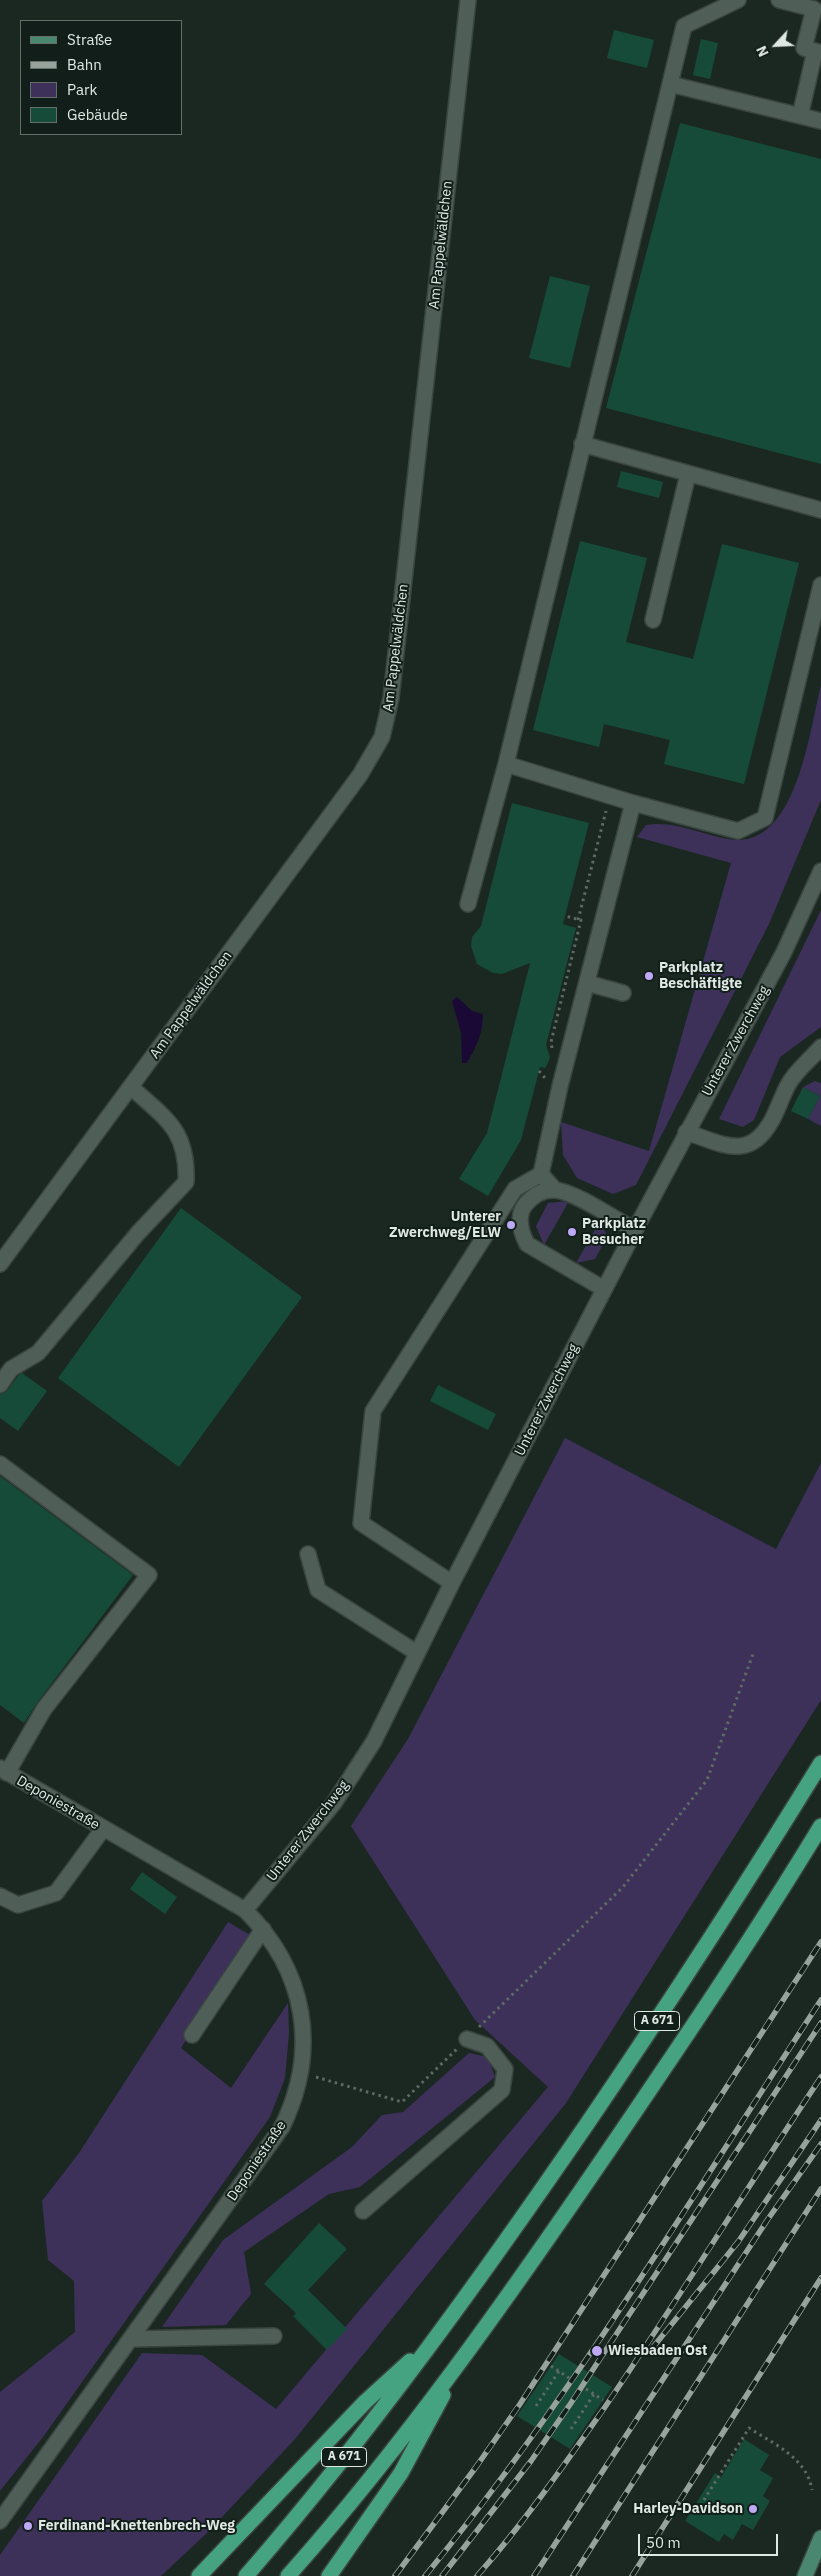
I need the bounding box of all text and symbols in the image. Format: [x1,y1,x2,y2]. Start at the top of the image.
legend [20,20,182,135]
north arrow [751,20,801,70]
text: Straße [67,30,112,49]
text: N [752,43,773,60]
text: Bahn [67,55,102,74]
text: Park [67,80,97,99]
text: Gebäude [67,105,128,124]
street label: Am Pappelwäldchen [426,180,456,310]
street label: Am Pappelwäldchen [380,583,412,713]
street label: Am Pappelwäldchen [146,948,236,1062]
place label: Parkplatz Beschäftigte [659,960,742,992]
marker: Parkplatz Beschäftigte [643,970,655,982]
street label: Unterer Zwerchweg [699,983,773,1099]
place label: Unterer Zwerchweg/ELW [389,1209,501,1242]
place label: Parkplatz Besucher [582,1216,646,1248]
marker: Unterer Zwerchweg/ELW [505,1219,517,1231]
marker: Parkplatz Besucher [566,1226,578,1238]
street label: Unterer Zwerchweg [511,1341,583,1459]
street label: Deponiestraße [14,1772,102,1834]
street label: Unterer Zwerchweg [263,1777,353,1885]
road number: A 671 [634,2012,680,2030]
street label: Deponiestraße [224,2118,290,2204]
place label: Wiesbaden Ost [608,2343,707,2359]
marker: Wiesbaden Ost [590,2344,604,2358]
road number: A 671 [322,2448,366,2466]
place label: Harley-Davidson [633,2501,743,2517]
marker: Harley-Davidson [747,2503,759,2515]
place label: Ferdinand-Knettenbrech-Weg [38,2518,235,2534]
marker: Ferdinand-Knettenbrech-Weg [22,2520,34,2532]
scale bar [641,2524,781,2556]
text: 50 m [646,2533,681,2552]

